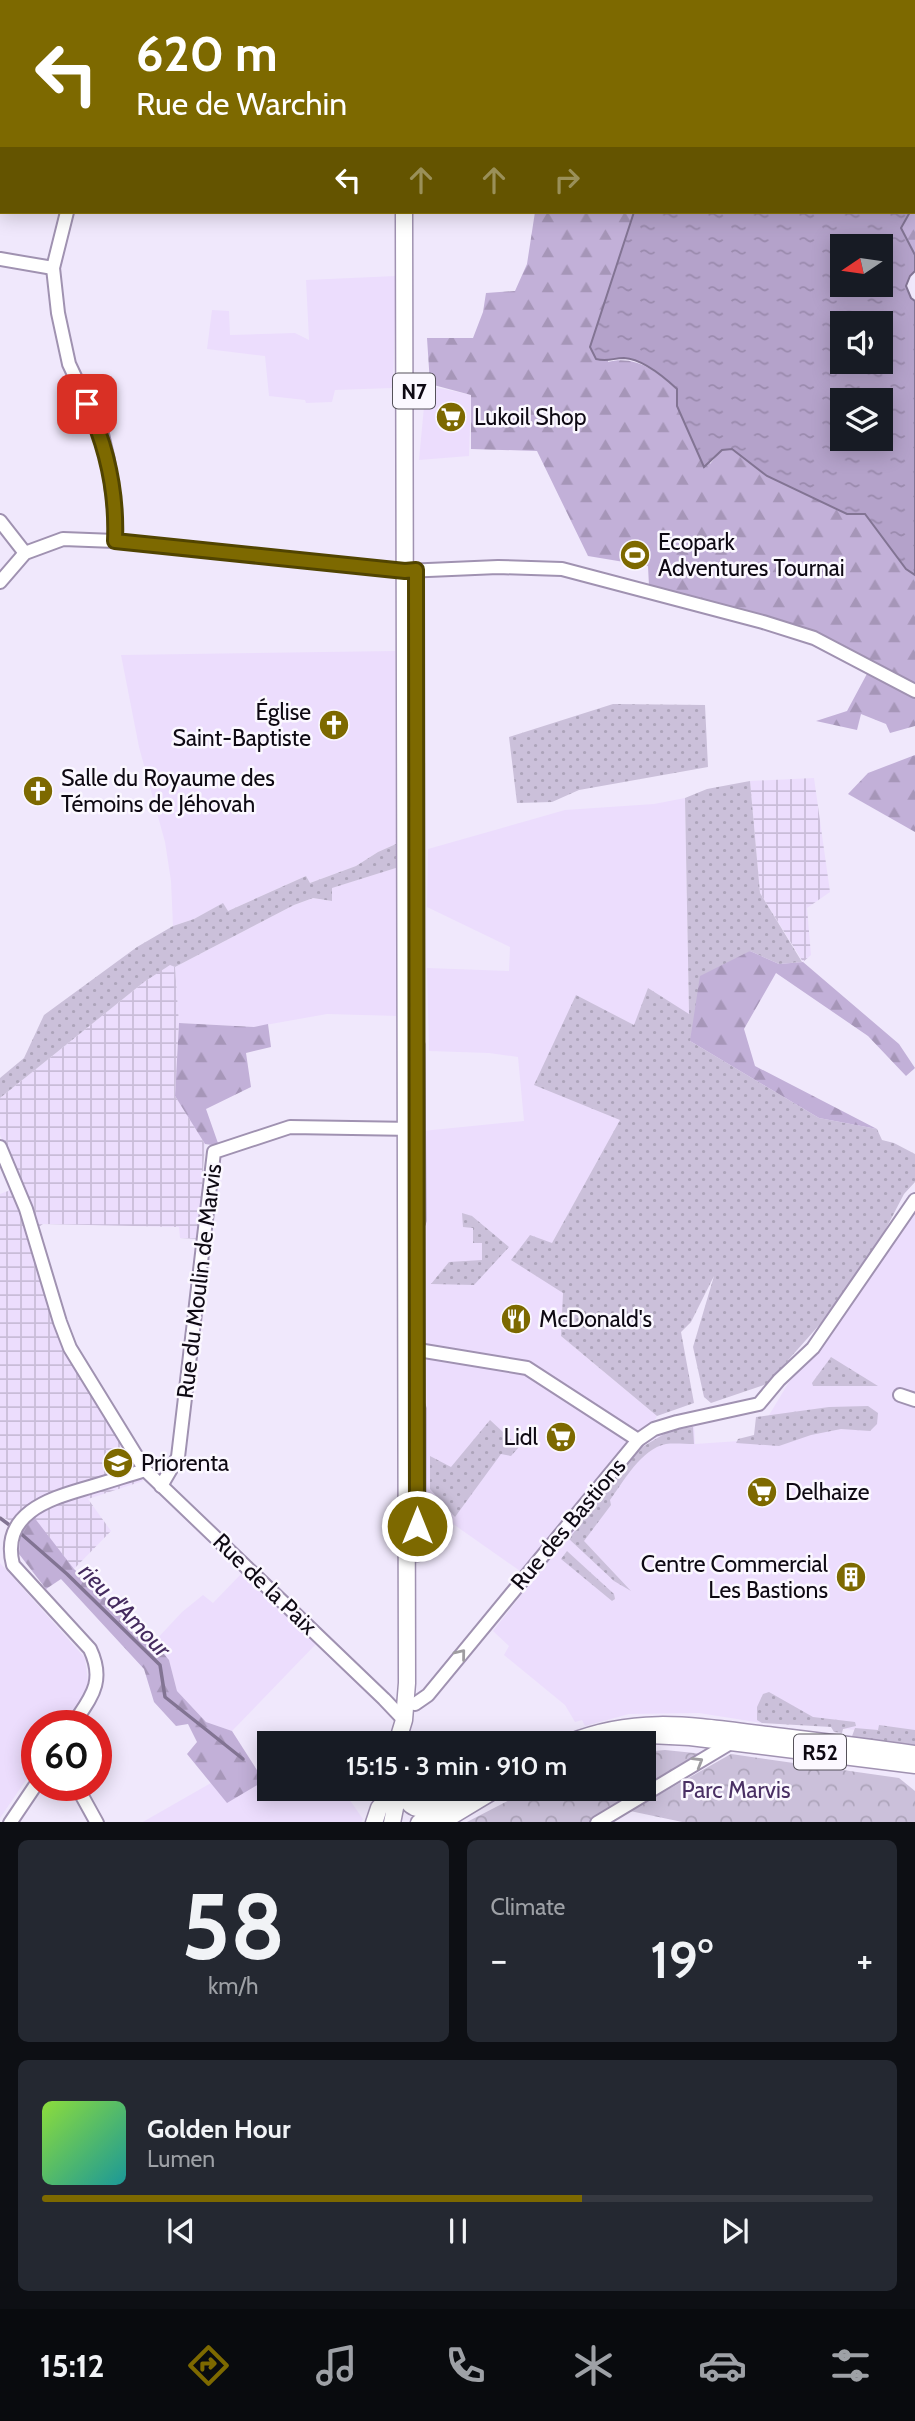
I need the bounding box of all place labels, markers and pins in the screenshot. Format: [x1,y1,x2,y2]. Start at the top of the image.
pin [57,374,117,434]
supermarket icon: Lukoil Shop [434,400,468,434]
place label: Lukoil Shop [474,403,587,431]
place label: Ecopark Adventures Tournai [658,528,845,582]
sports icon: Ecopark Adventures Tournai [618,538,652,572]
place label: Église Saint-Baptiste [172,697,311,752]
church icon: Église Saint-Baptiste [317,708,351,742]
place label: Salle du Royaume des Témoins de Jéhovah [61,764,275,818]
church icon: Salle du Royaume des Témoins de Jéhovah [21,774,55,808]
restaurant icon: McDonald's [499,1302,533,1336]
place label: McDonald's [539,1305,652,1333]
supermarket icon: Lidl [544,1420,578,1454]
place label: Lidl [503,1423,539,1451]
school or university icon: Priorenta [101,1446,135,1480]
place label: Priorenta [141,1449,229,1477]
supermarket icon: Delhaize [745,1475,779,1509]
place label: Delhaize [785,1478,870,1506]
place label: Centre Commercial Les Bastions [641,1550,829,1604]
building icon: Centre Commercial Les Bastions [834,1560,868,1594]

